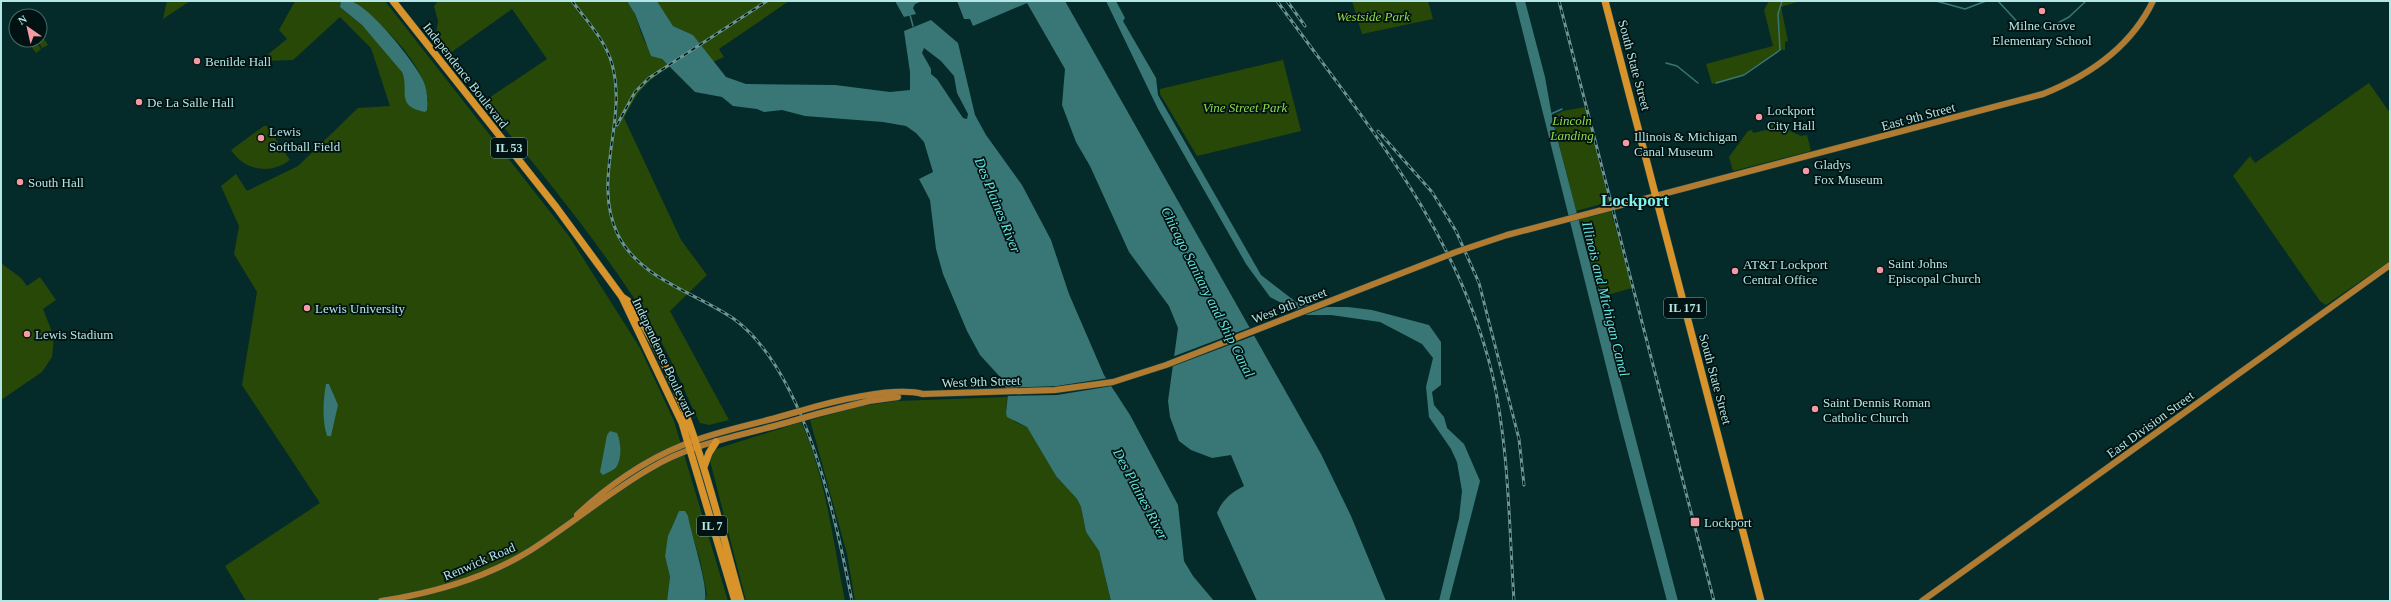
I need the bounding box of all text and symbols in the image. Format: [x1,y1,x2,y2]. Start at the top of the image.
marker: Milne Grove Elementary School [2037,6,2047,16]
north arrow [8,8,48,48]
park label: Westside Park [1336,9,1410,24]
text: N [16,12,29,27]
street label: South State Street [1615,18,1654,112]
place label: Milne Grove Elementary School [1992,18,2092,48]
street label: Independence Boulevard [420,20,512,131]
place label: Benilde Hall [205,54,271,69]
marker: Benilde Hall [192,56,202,66]
place label: De La Salle Hall [147,95,234,110]
marker: De La Salle Hall [134,97,144,107]
street label: East 9th Street [1880,99,1957,134]
park label: Vine Street Park [1203,100,1287,115]
place label: Lockport City Hall [1767,103,1815,133]
marker: Lockport City Hall [1754,112,1764,122]
park label: Lincoln Landing [1549,113,1594,143]
place label: Lewis Softball Field [269,124,341,154]
place label: Illinois & Michigan Canal Museum [1634,129,1738,159]
marker: Lewis Softball Field [256,133,266,143]
road number: IL 53 [491,138,527,158]
marker: Illinois & Michigan Canal Museum [1621,138,1631,148]
water label: Des Plaines River [971,155,1024,255]
place label: Gladys Fox Museum [1814,157,1883,187]
marker: Gladys Fox Museum [1801,166,1811,176]
place label: South Hall [28,175,84,190]
marker: South Hall [15,177,25,187]
district label: Lockport [1601,191,1669,210]
water label: Chicago Sanitary and Ship Canal [1158,205,1257,380]
water label: Illinois and Michigan Canal [1579,219,1632,378]
place label: Saint Johns Episcopal Church [1888,256,1981,286]
place label: AT&T Lockport Central Office [1743,257,1828,287]
marker: Saint Johns Episcopal Church [1875,265,1885,275]
marker: AT&T Lockport Central Office [1730,266,1740,276]
street label: West 9th Street [1250,284,1329,327]
street label: Independence Boulevard [629,295,698,420]
road number: IL 171 [1664,298,1706,318]
place label: Lewis University [315,301,405,316]
marker: Lewis University [302,303,312,313]
place label: Lewis Stadium [35,327,113,342]
marker: Lewis Stadium [22,329,32,339]
street label: South State Street [1696,332,1735,426]
street label: West 9th Street [941,373,1021,390]
street label: East Division Street [2104,388,2197,461]
place label: Saint Dennis Roman Catholic Church [1823,395,1931,425]
marker: Saint Dennis Roman Catholic Church [1810,404,1820,414]
water label: Des Plaines River [1110,445,1171,543]
place label: Lockport [1704,515,1752,530]
road number: IL 7 [697,516,727,536]
marker: Lockport [1689,516,1701,528]
street label: Renwick Road [441,539,518,583]

